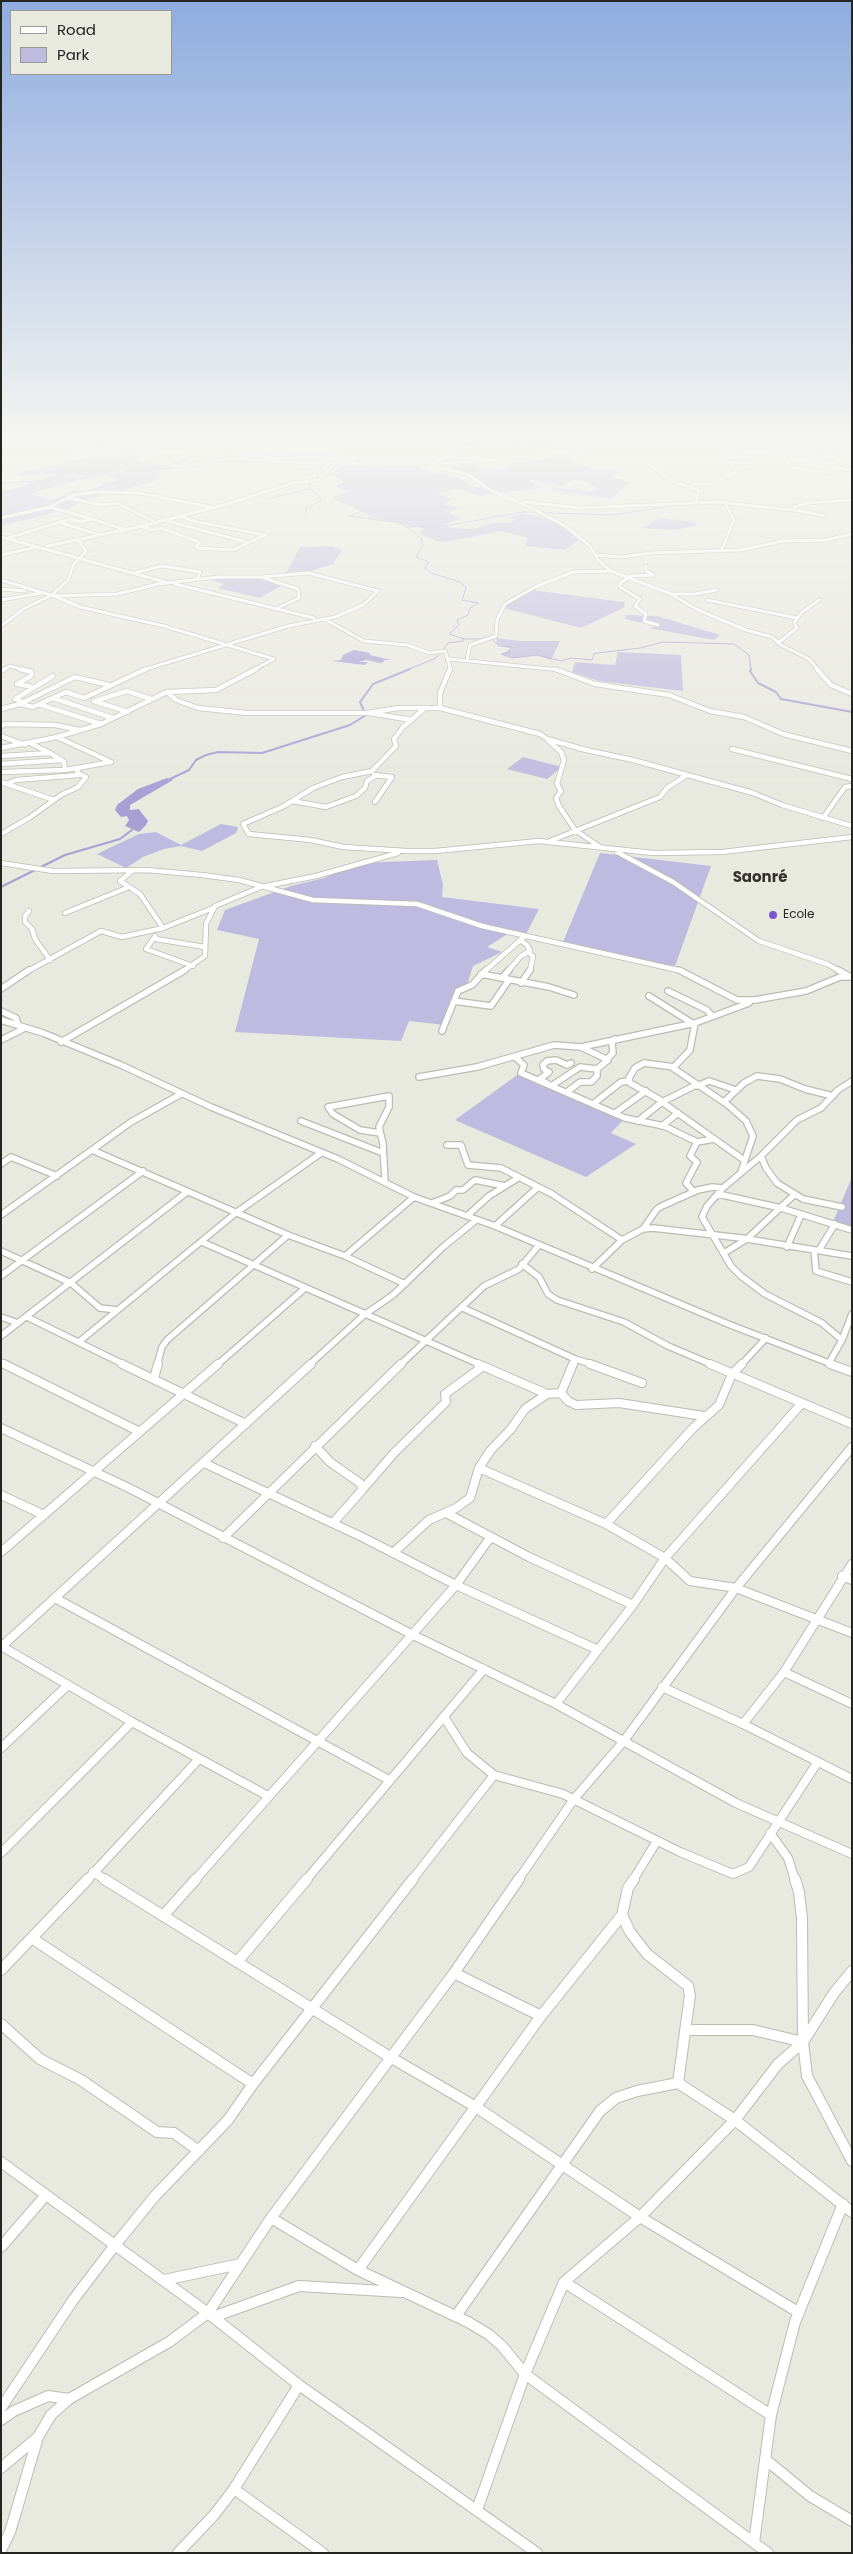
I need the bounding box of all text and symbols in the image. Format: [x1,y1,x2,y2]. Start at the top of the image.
legend [10,10,172,75]
text: Road [57,19,96,40]
text: Park [57,44,89,65]
district label: Saonré [733,869,787,887]
place label: Ecole [783,908,815,922]
marker: Ecole [767,909,779,921]

